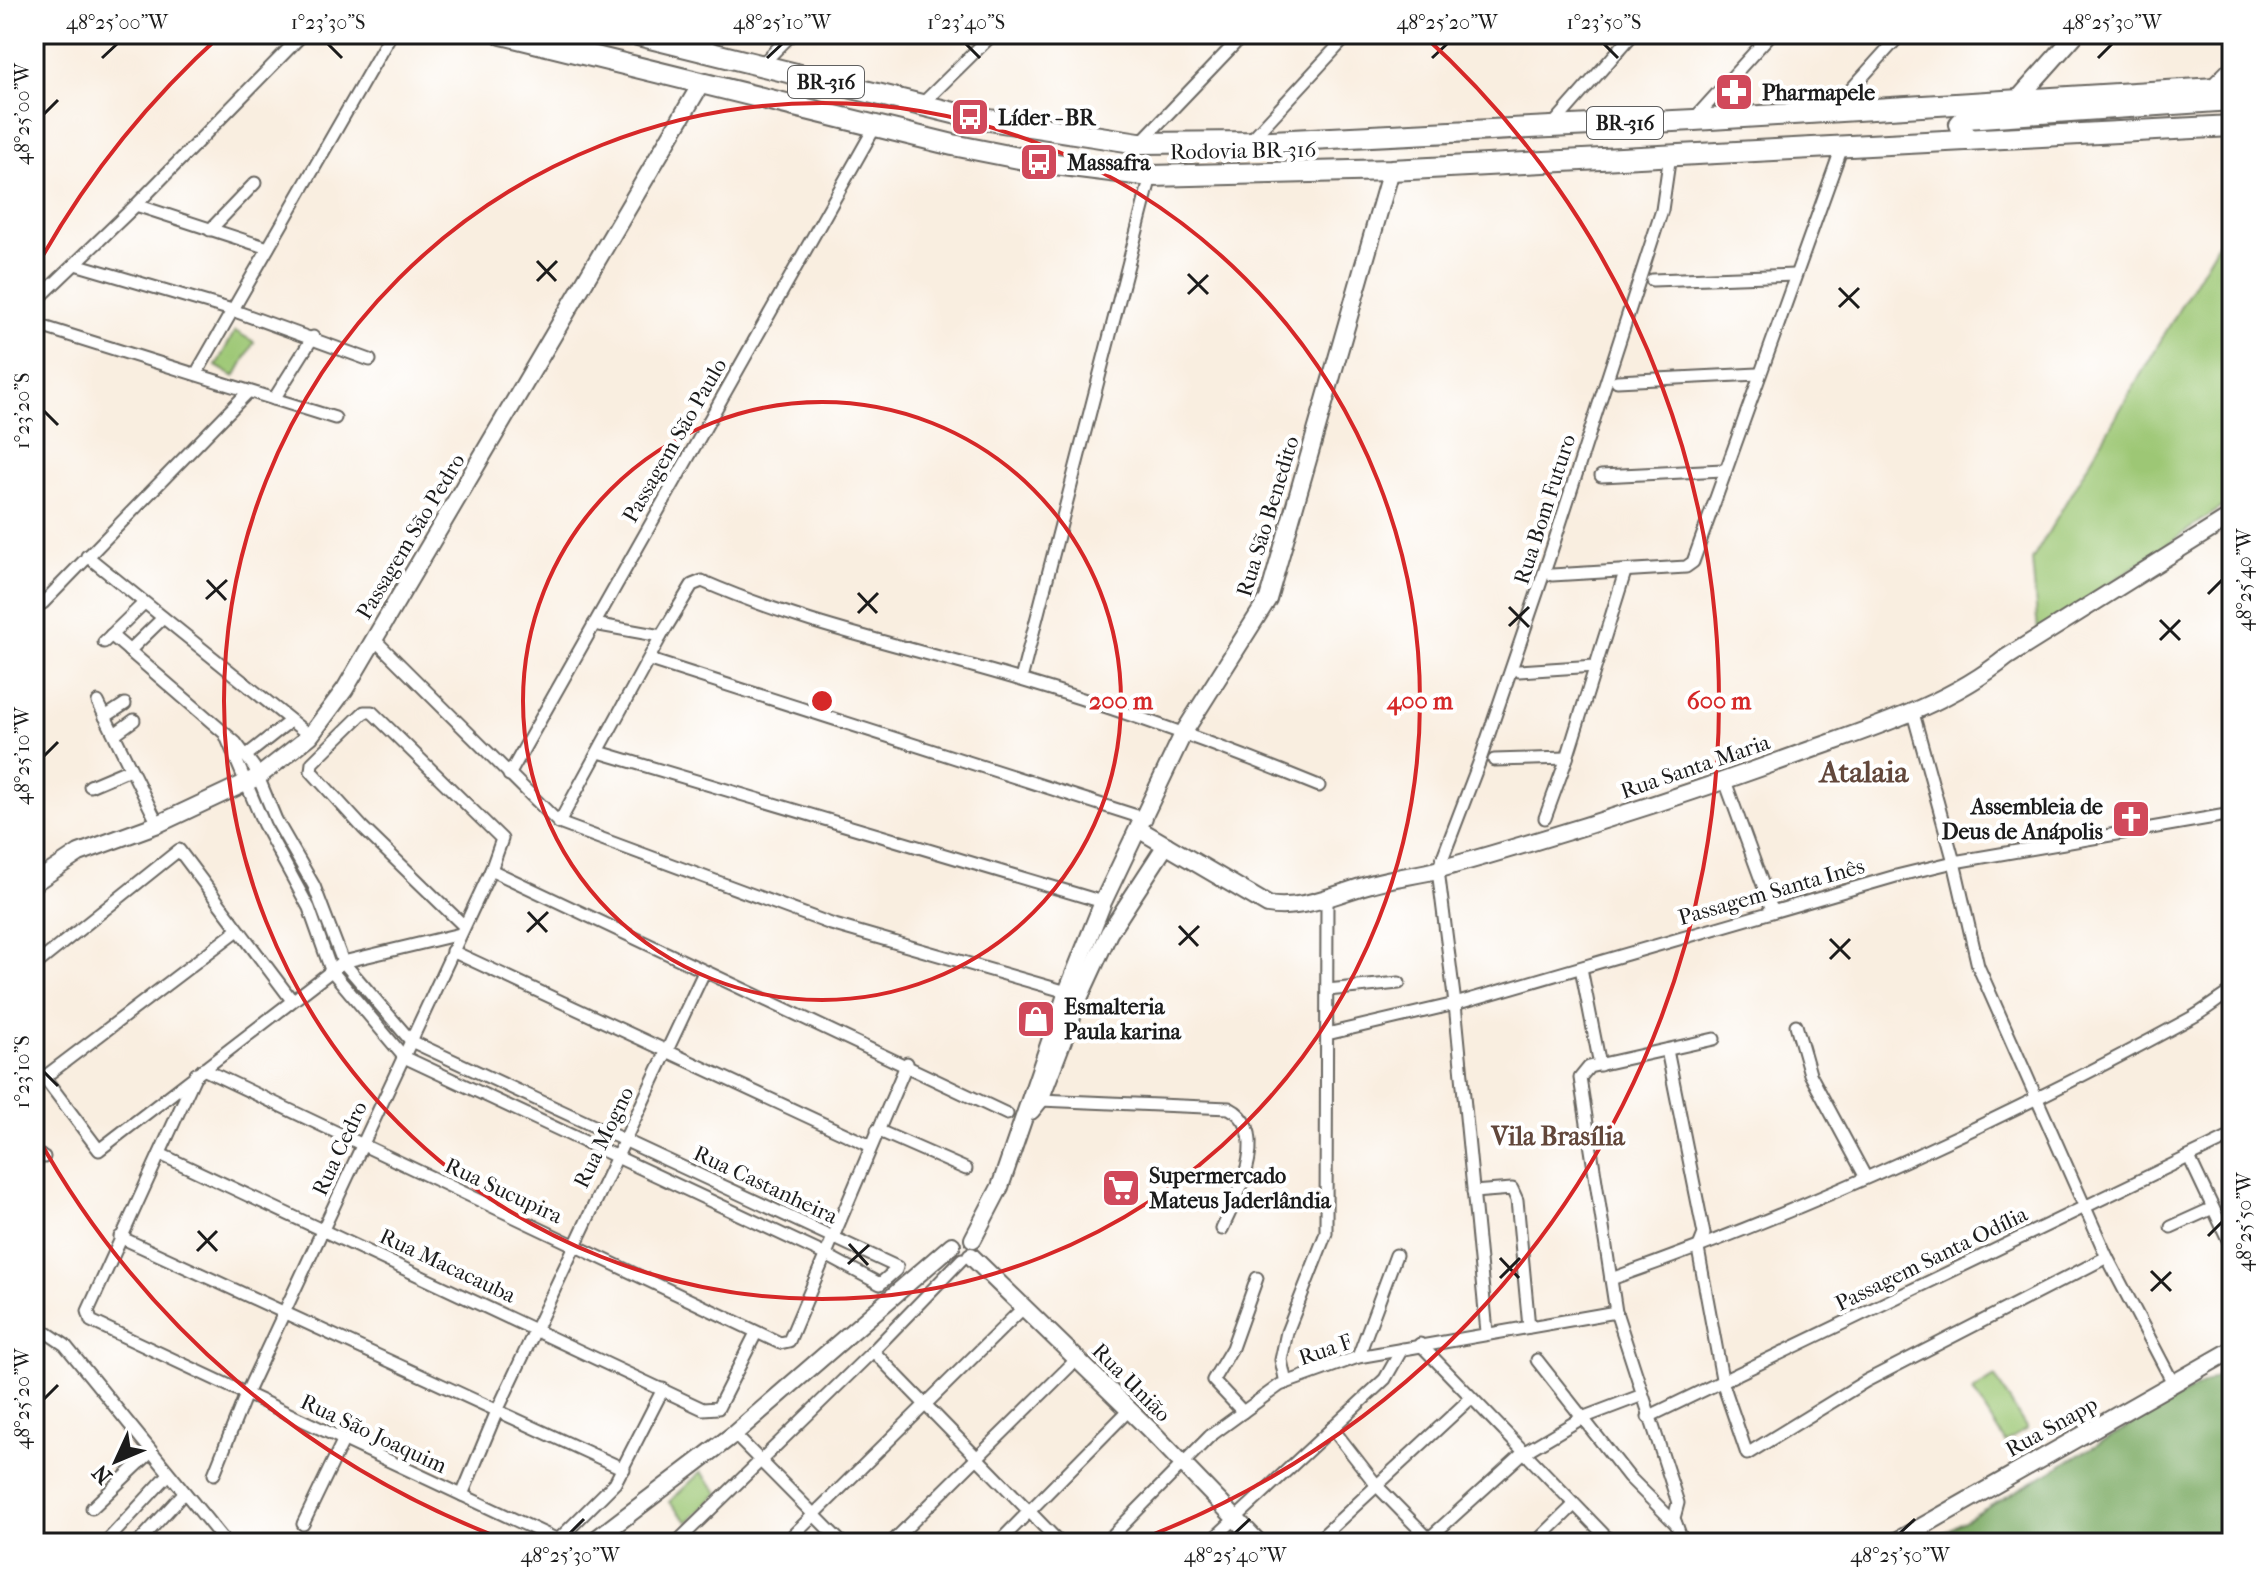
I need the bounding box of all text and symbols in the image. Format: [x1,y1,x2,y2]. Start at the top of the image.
text: 48°25'00"W [66,11,169,34]
text: 1°23'30"S [291,11,365,34]
text: 48°25'10"W [733,11,832,34]
text: 1°23'40"S [927,11,1005,34]
text: 48°25'20"W [1396,11,1499,34]
text: 1°23'50"S [1567,11,1641,34]
text: 48°25'30"W [2063,11,2163,34]
text: 48°25'00"W [11,62,34,165]
road number: BR-316 [788,66,864,98]
pharmacy icon: Pharmapele [1713,71,1755,113]
place label: Pharmapele [1762,80,1875,106]
bus stop icon: Líder - BR [949,96,991,138]
place label: Líder - BR [998,105,1097,131]
road number: BR-316 [1587,107,1663,139]
street label: Rodovia BR-316 [1170,137,1317,165]
bus stop icon: Massafra [1018,141,1060,183]
place label: Massafra [1066,150,1151,176]
street label: Passagem São Paulo [617,354,732,527]
text: 1°23'20"S [11,373,34,449]
street label: Rua Bom Futuro [1508,431,1581,588]
street label: Rua São Benedito [1231,433,1305,600]
street label: Passagem São Pedro [351,449,471,624]
text: 48°25'40"W [2233,527,2256,631]
centre of rings [808,687,836,715]
text: 200 m [1089,687,1154,715]
text: 400 m [1386,687,1454,716]
text: 600 m [1687,687,1752,715]
text: 48°25'10"W [11,706,34,805]
street label: Rua Santa Maria [1617,729,1774,805]
district label: Atalaia [1818,755,1909,790]
place label: Assembleia de Deus de Anápolis [1942,794,2103,845]
church icon: Assembleia de Deus de Anápolis [2110,798,2152,840]
street label: Passagem Santa Inês [1675,853,1867,931]
place label: Esmalteria Paula karina [1064,994,1182,1045]
shop icon: Esmalteria Paula karina [1015,998,1057,1040]
text: 1°23'10"S [11,1035,34,1109]
street label: Rua Mogno [568,1082,640,1192]
street label: Rua Cedro [307,1097,373,1200]
district label: Vila Brasília [1490,1121,1626,1152]
street label: Rua Castanheira [689,1140,843,1230]
street label: Rua Sucupira [441,1152,567,1230]
place label: Supermercado Mateus Jaderlândia [1148,1163,1332,1214]
supermarket icon: Supermercado Mateus Jaderlândia [1100,1167,1142,1209]
text: 48°25'50"W [2233,1171,2256,1272]
street label: Passagem Santa Odília [1831,1201,2033,1317]
street label: Rua Macacauba [375,1223,520,1309]
street label: Rua F [1295,1329,1356,1371]
street label: Rua União [1087,1338,1176,1427]
text: 48°25'20"W [11,1347,34,1450]
street label: Rua São Joaquim [296,1389,451,1479]
street label: Rua Snapp [2001,1391,2102,1463]
north arrow [76,1421,156,1501]
text: N [87,1459,117,1489]
text: 48°25'30"W [521,1544,621,1567]
text: 48°25'40"W [1184,1544,1288,1567]
text: 48°25'50"W [1850,1544,1951,1567]

